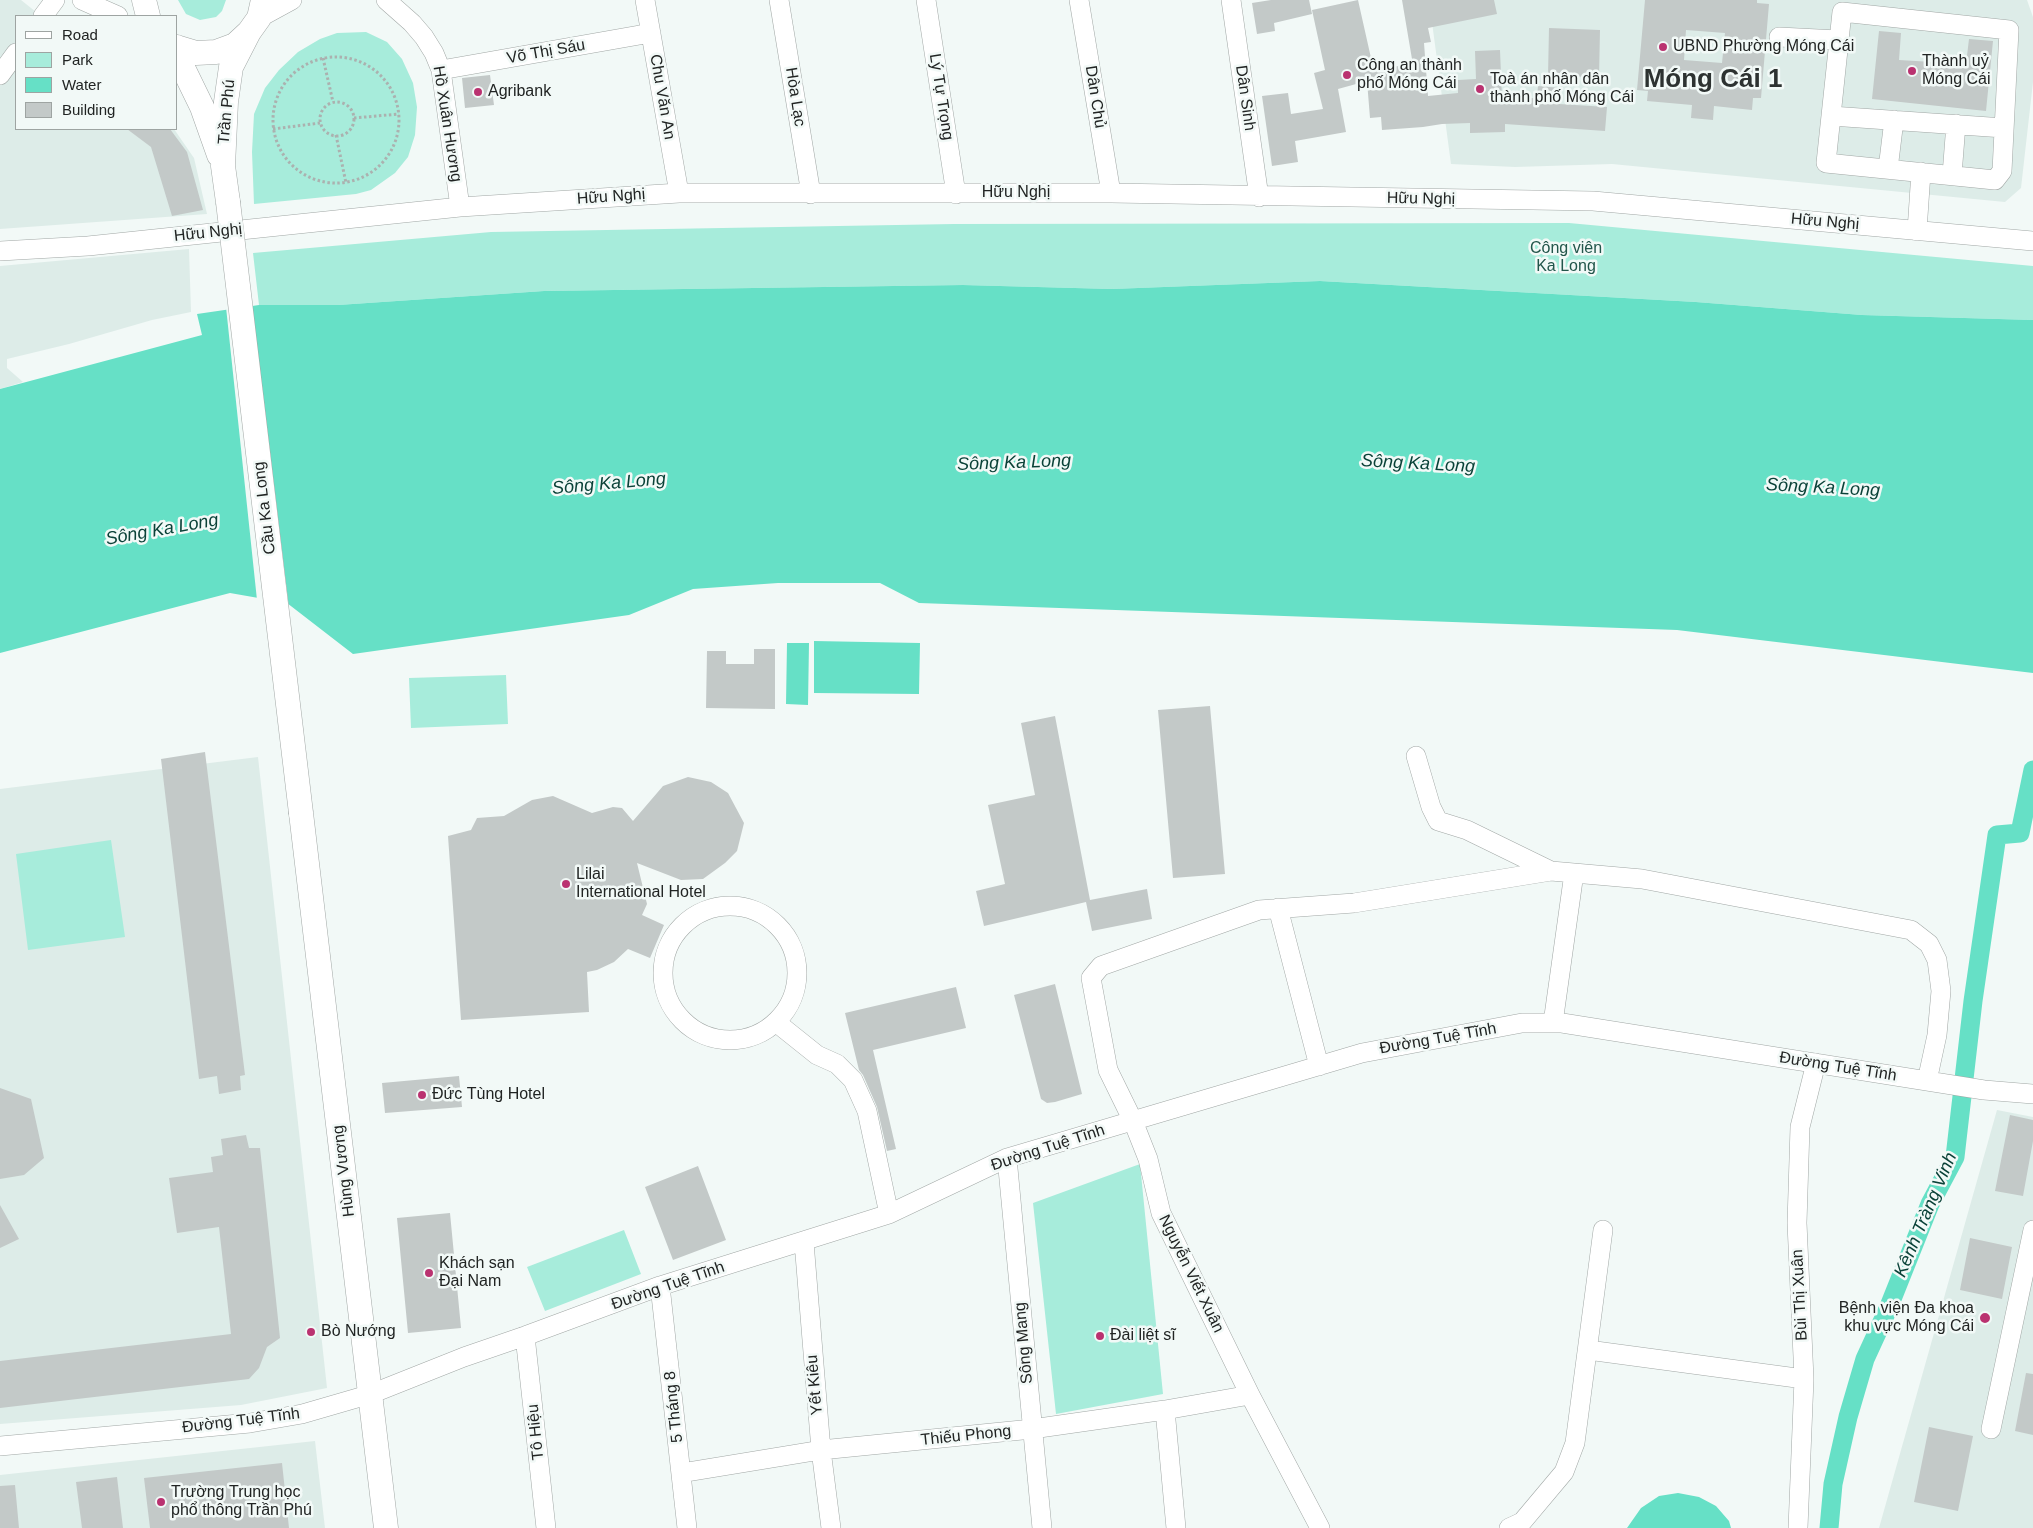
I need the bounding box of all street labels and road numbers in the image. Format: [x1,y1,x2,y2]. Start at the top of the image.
street label: Võ Thị Sáu [505,36,587,68]
street label: Lý Tự Trọng [925,52,957,142]
street label: Chu Văn An [645,53,679,141]
street label: Dân Chủ [1081,64,1109,130]
street label: Dân Sinh [1231,64,1259,132]
street label: Hồ Xuân Hương [428,65,466,183]
street label: Hòa Lạc [781,66,809,128]
street label: Trần Phú [215,79,239,145]
street label: Hữu Nghị [982,183,1050,203]
street label: Hữu Nghị [576,185,646,209]
street label: Hữu Nghị [1387,189,1455,209]
street label: Hữu Nghị [1790,209,1860,235]
street label: Hữu Nghị [173,220,243,246]
street label: Cầu Ka Long [250,460,280,556]
street label: Đường Tuệ Tĩnh [1378,1019,1498,1059]
street label: Đường Tuệ Tĩnh [1778,1048,1898,1086]
street label: Đường Tuệ Tĩnh [989,1121,1107,1175]
street label: Hùng Vương [329,1124,359,1218]
street label: Nguyễn Viết Xuân [1154,1212,1228,1336]
street label: Bùi Thị Xuân [1788,1249,1812,1341]
street label: Đường Tuệ Tĩnh [609,1258,727,1314]
street label: Sông Mang [1011,1301,1037,1385]
street label: Yết Kiêu [803,1354,827,1416]
street label: 5 Tháng 8 [661,1370,687,1444]
street label: Tô Hiệu [524,1403,548,1461]
street label: Đường Tuệ Tĩnh [181,1404,301,1438]
street label: Thiếu Phong [920,1422,1012,1450]

